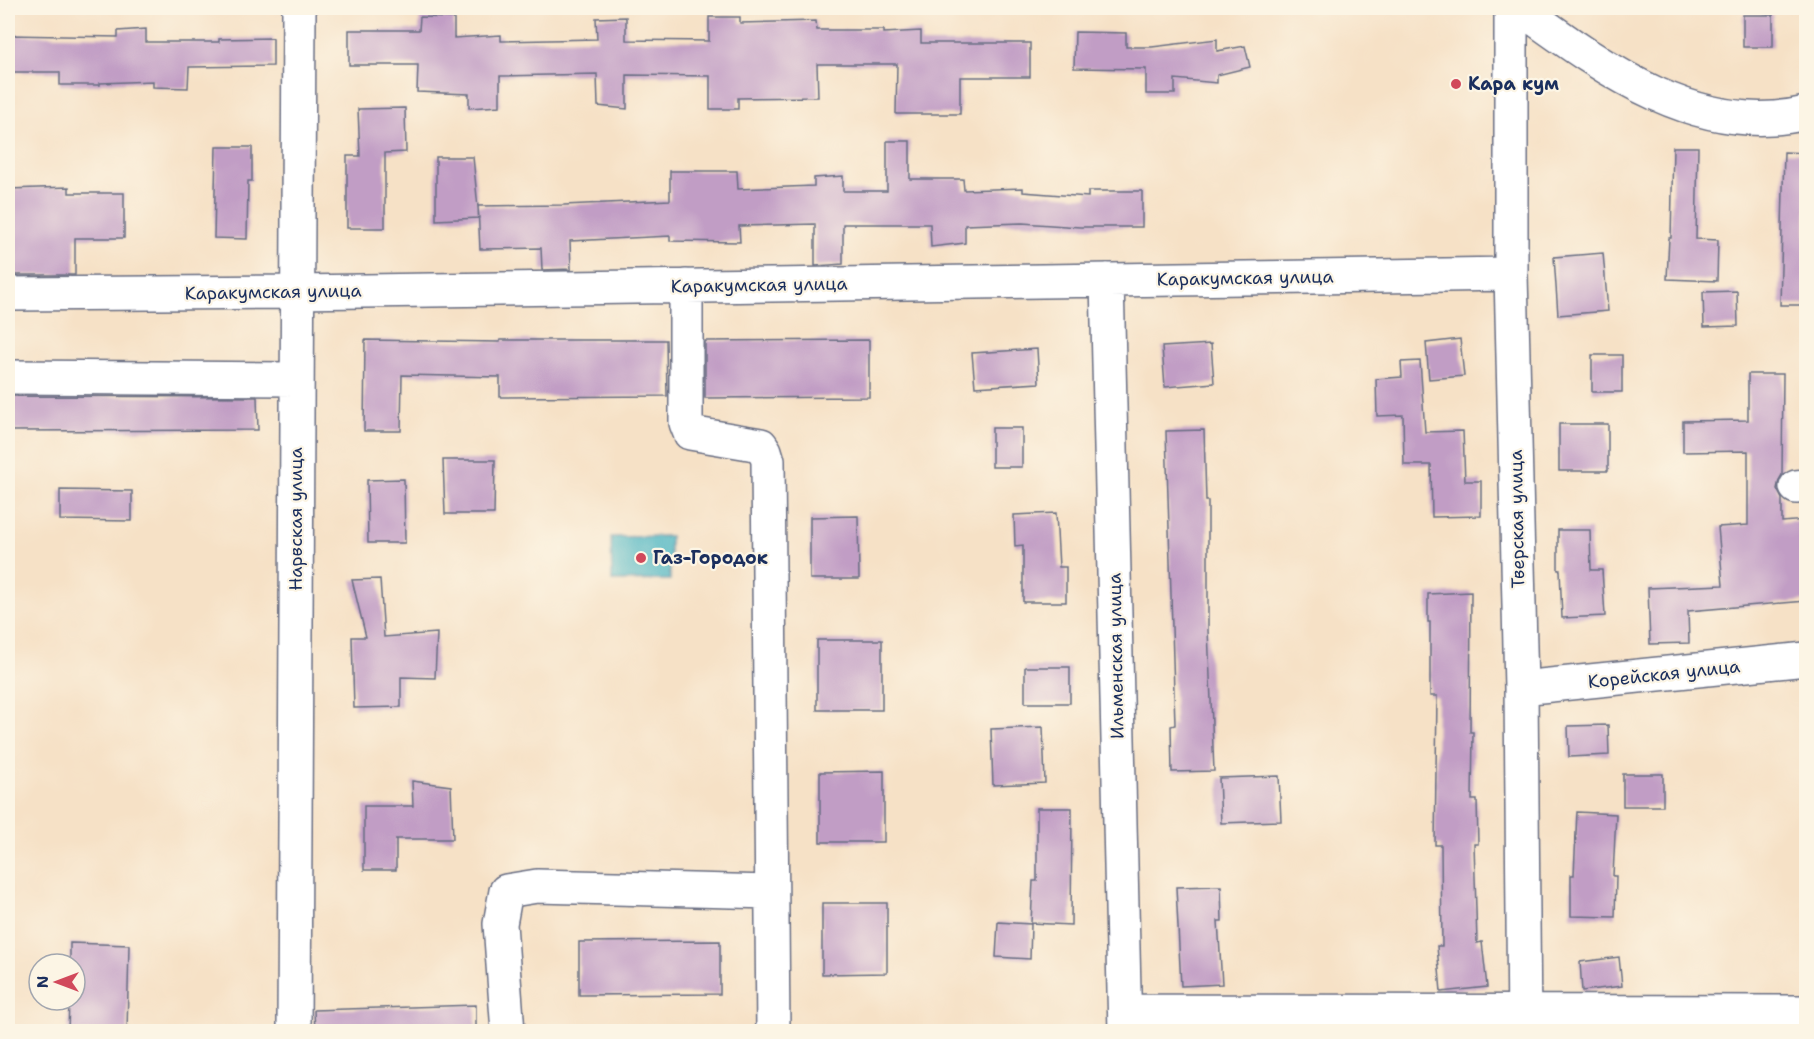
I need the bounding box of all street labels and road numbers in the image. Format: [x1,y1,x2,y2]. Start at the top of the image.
street label: Каракумская улица [1156,264,1334,292]
street label: Каракумская улица [670,271,848,299]
street label: Каракумская улица [184,278,362,306]
street label: Нарвская улица [284,447,308,591]
street label: Тверская улица [1504,450,1530,588]
street label: Ильменская улица [1103,573,1129,739]
street label: Корейская улица [1587,654,1741,694]

